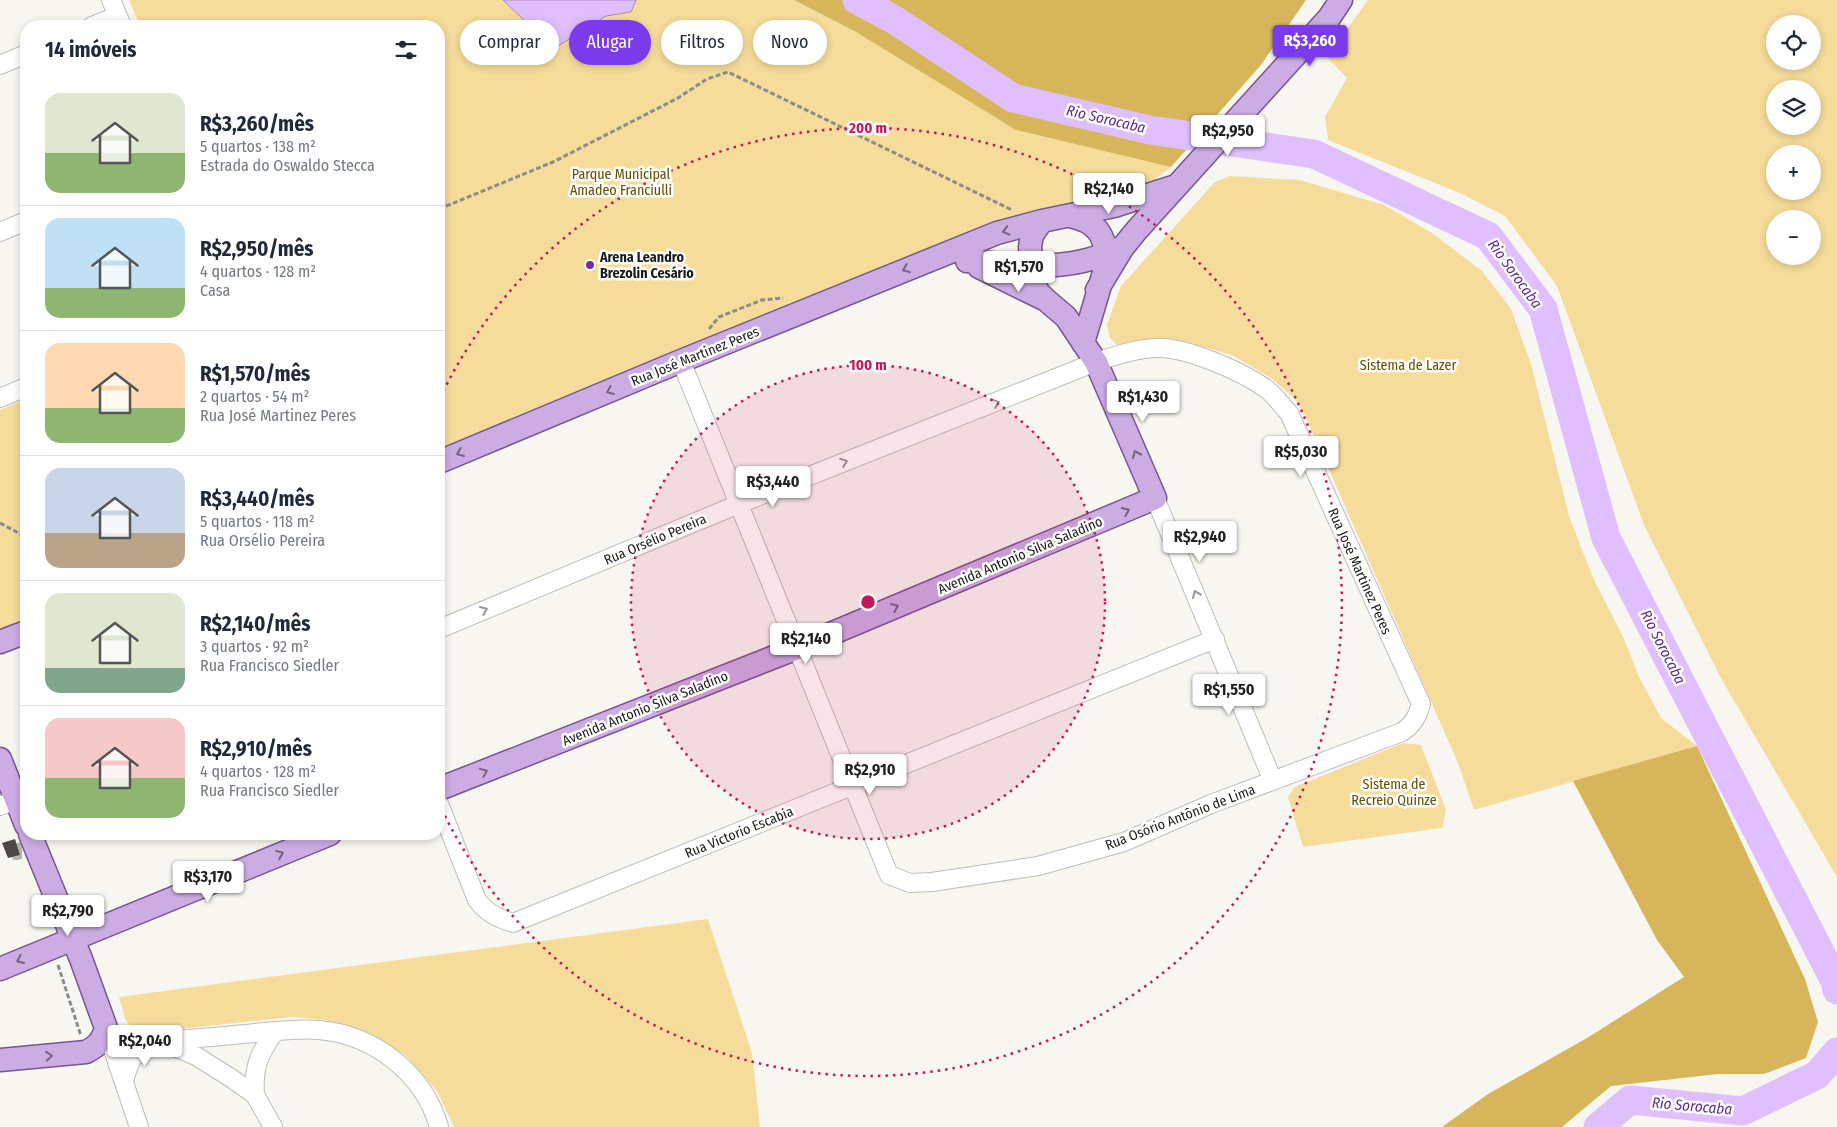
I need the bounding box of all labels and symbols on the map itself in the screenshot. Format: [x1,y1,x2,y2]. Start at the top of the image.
pin: R$3,260 [1264,24,1356,67]
water label: Rio Sorocaba [1065,101,1148,137]
pin: R$2,950 [1182,114,1274,157]
text: 200 m [848,119,887,137]
park label: Parque Municipal Amadeo Franciulli [570,166,672,199]
pin: R$2,140 [1063,172,1155,215]
one-way arrow [1002,225,1010,236]
water label: Rio Sorocaba [1484,236,1546,312]
place label: Arena Leandro Brezolin Cesário [599,249,694,282]
pin: R$1,570 [973,250,1065,293]
marker: Arena Leandro Brezolin Cesário [584,259,596,271]
one-way arrow [902,263,911,274]
street label: Rua José Martinez Peres [629,323,762,390]
text: 100 m [849,356,887,374]
park label: Sistema de Lazer [1360,357,1456,374]
pin: R$1,430 [1097,380,1189,423]
one-way arrow [606,384,615,395]
one-way arrow [991,398,999,408]
pin: R$5,030 [1255,436,1347,478]
one-way arrow [456,447,465,458]
one-way arrow [1131,450,1142,459]
one-way arrow [840,458,848,468]
pin: R$3,440 [727,466,819,508]
street label: Rua José Martinez Peres [1324,505,1395,637]
one-way arrow [1121,506,1130,517]
street label: Rua Orsélio Pereira [602,510,709,569]
street label: Avenida Antonio Silva Saladino [935,513,1105,598]
pin: R$2,940 [1154,520,1246,563]
one-way arrow [1191,591,1201,599]
centre of rings [859,593,877,611]
one-way arrow [890,603,899,614]
one-way arrow [479,606,488,617]
water label: Rio Sorocaba [1637,607,1689,687]
pin: R$2,140 [760,622,852,665]
street label: Avenida Antonio Silva Saladino [560,667,731,750]
pin: R$1,550 [1183,674,1275,716]
pin: R$2,910 [824,754,916,796]
one-way arrow [479,767,488,778]
park label: Sistema de Recreio Quinze [1351,776,1437,809]
street label: Rua Osório Antônio de Lima [1103,781,1258,854]
street label: Rua Victorio Escabia [682,803,796,862]
one-way arrow [275,850,283,860]
pin: R$3,170 [162,860,254,903]
pin: R$2,790 [22,894,114,937]
one-way arrow [16,954,25,965]
pin: R$2,040 [99,1024,191,1067]
one-way arrow [45,1050,53,1061]
water label: Rio Sorocaba [1651,1094,1733,1118]

